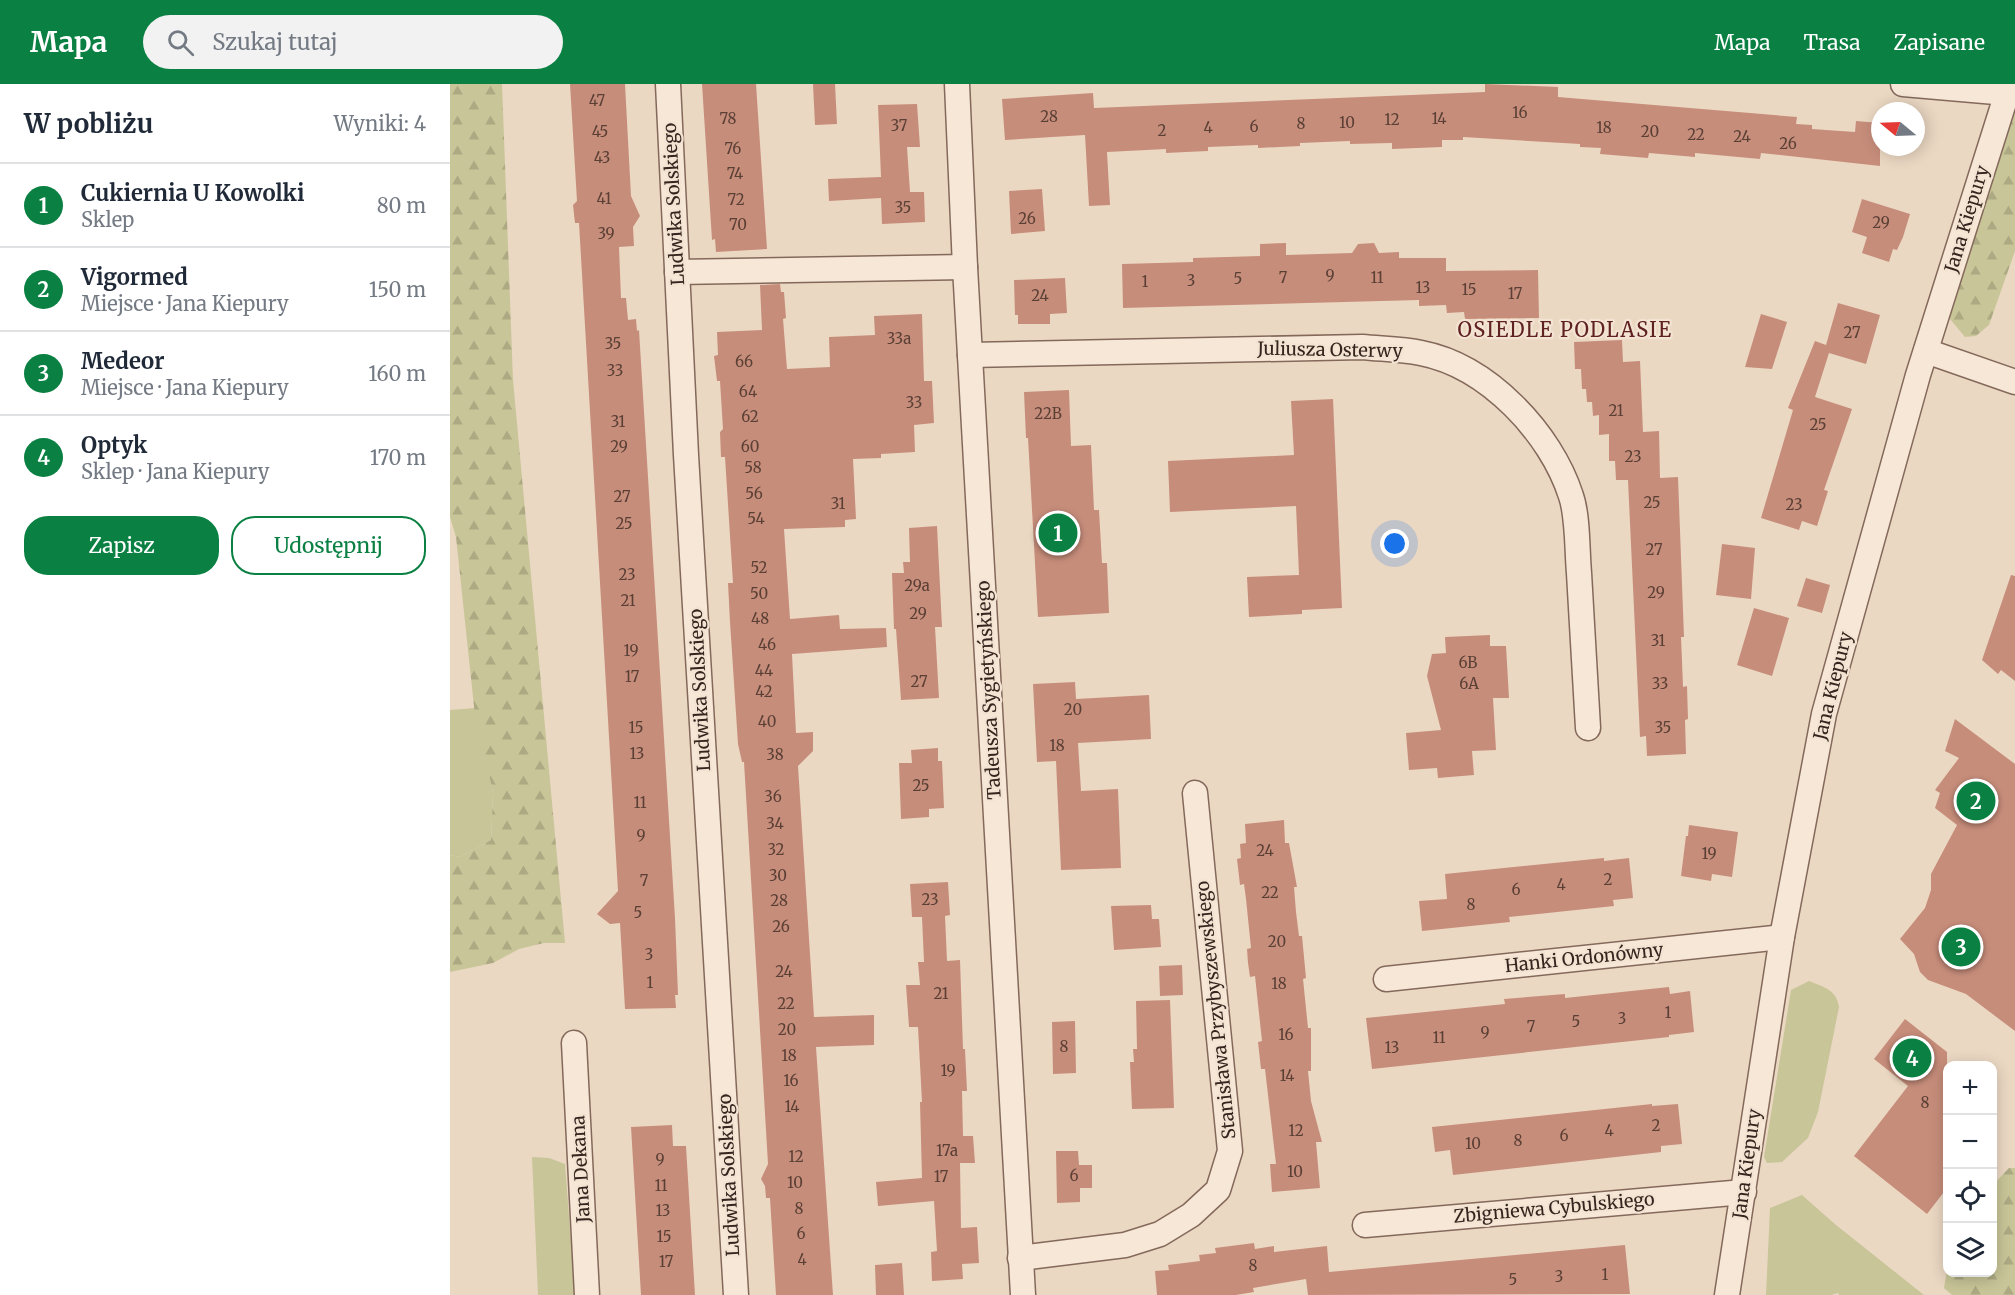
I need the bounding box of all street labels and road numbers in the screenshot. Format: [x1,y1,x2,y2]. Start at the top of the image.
street label: Ludwika Solskiego [658,122,689,286]
street label: Jana Kiepury [1939,162,1994,276]
street label: Juliusza Osterwy [1256,337,1403,362]
street label: Tadeusza Sygietyńskiego [971,580,1006,800]
street label: Ludwika Solskiego [684,608,715,772]
street label: Jana Kiepury [1808,629,1857,743]
street label: Stanisława Przybyszewskiego [1190,880,1241,1140]
street label: Hanki Ordonówny [1503,938,1665,977]
street label: Ludwika Solskiego [713,1093,744,1257]
street label: Jana Kiepury [1727,1107,1766,1221]
street label: Jana Dekana [566,1114,595,1224]
street label: Zbigniewa Cybulskiego [1453,1187,1655,1228]

